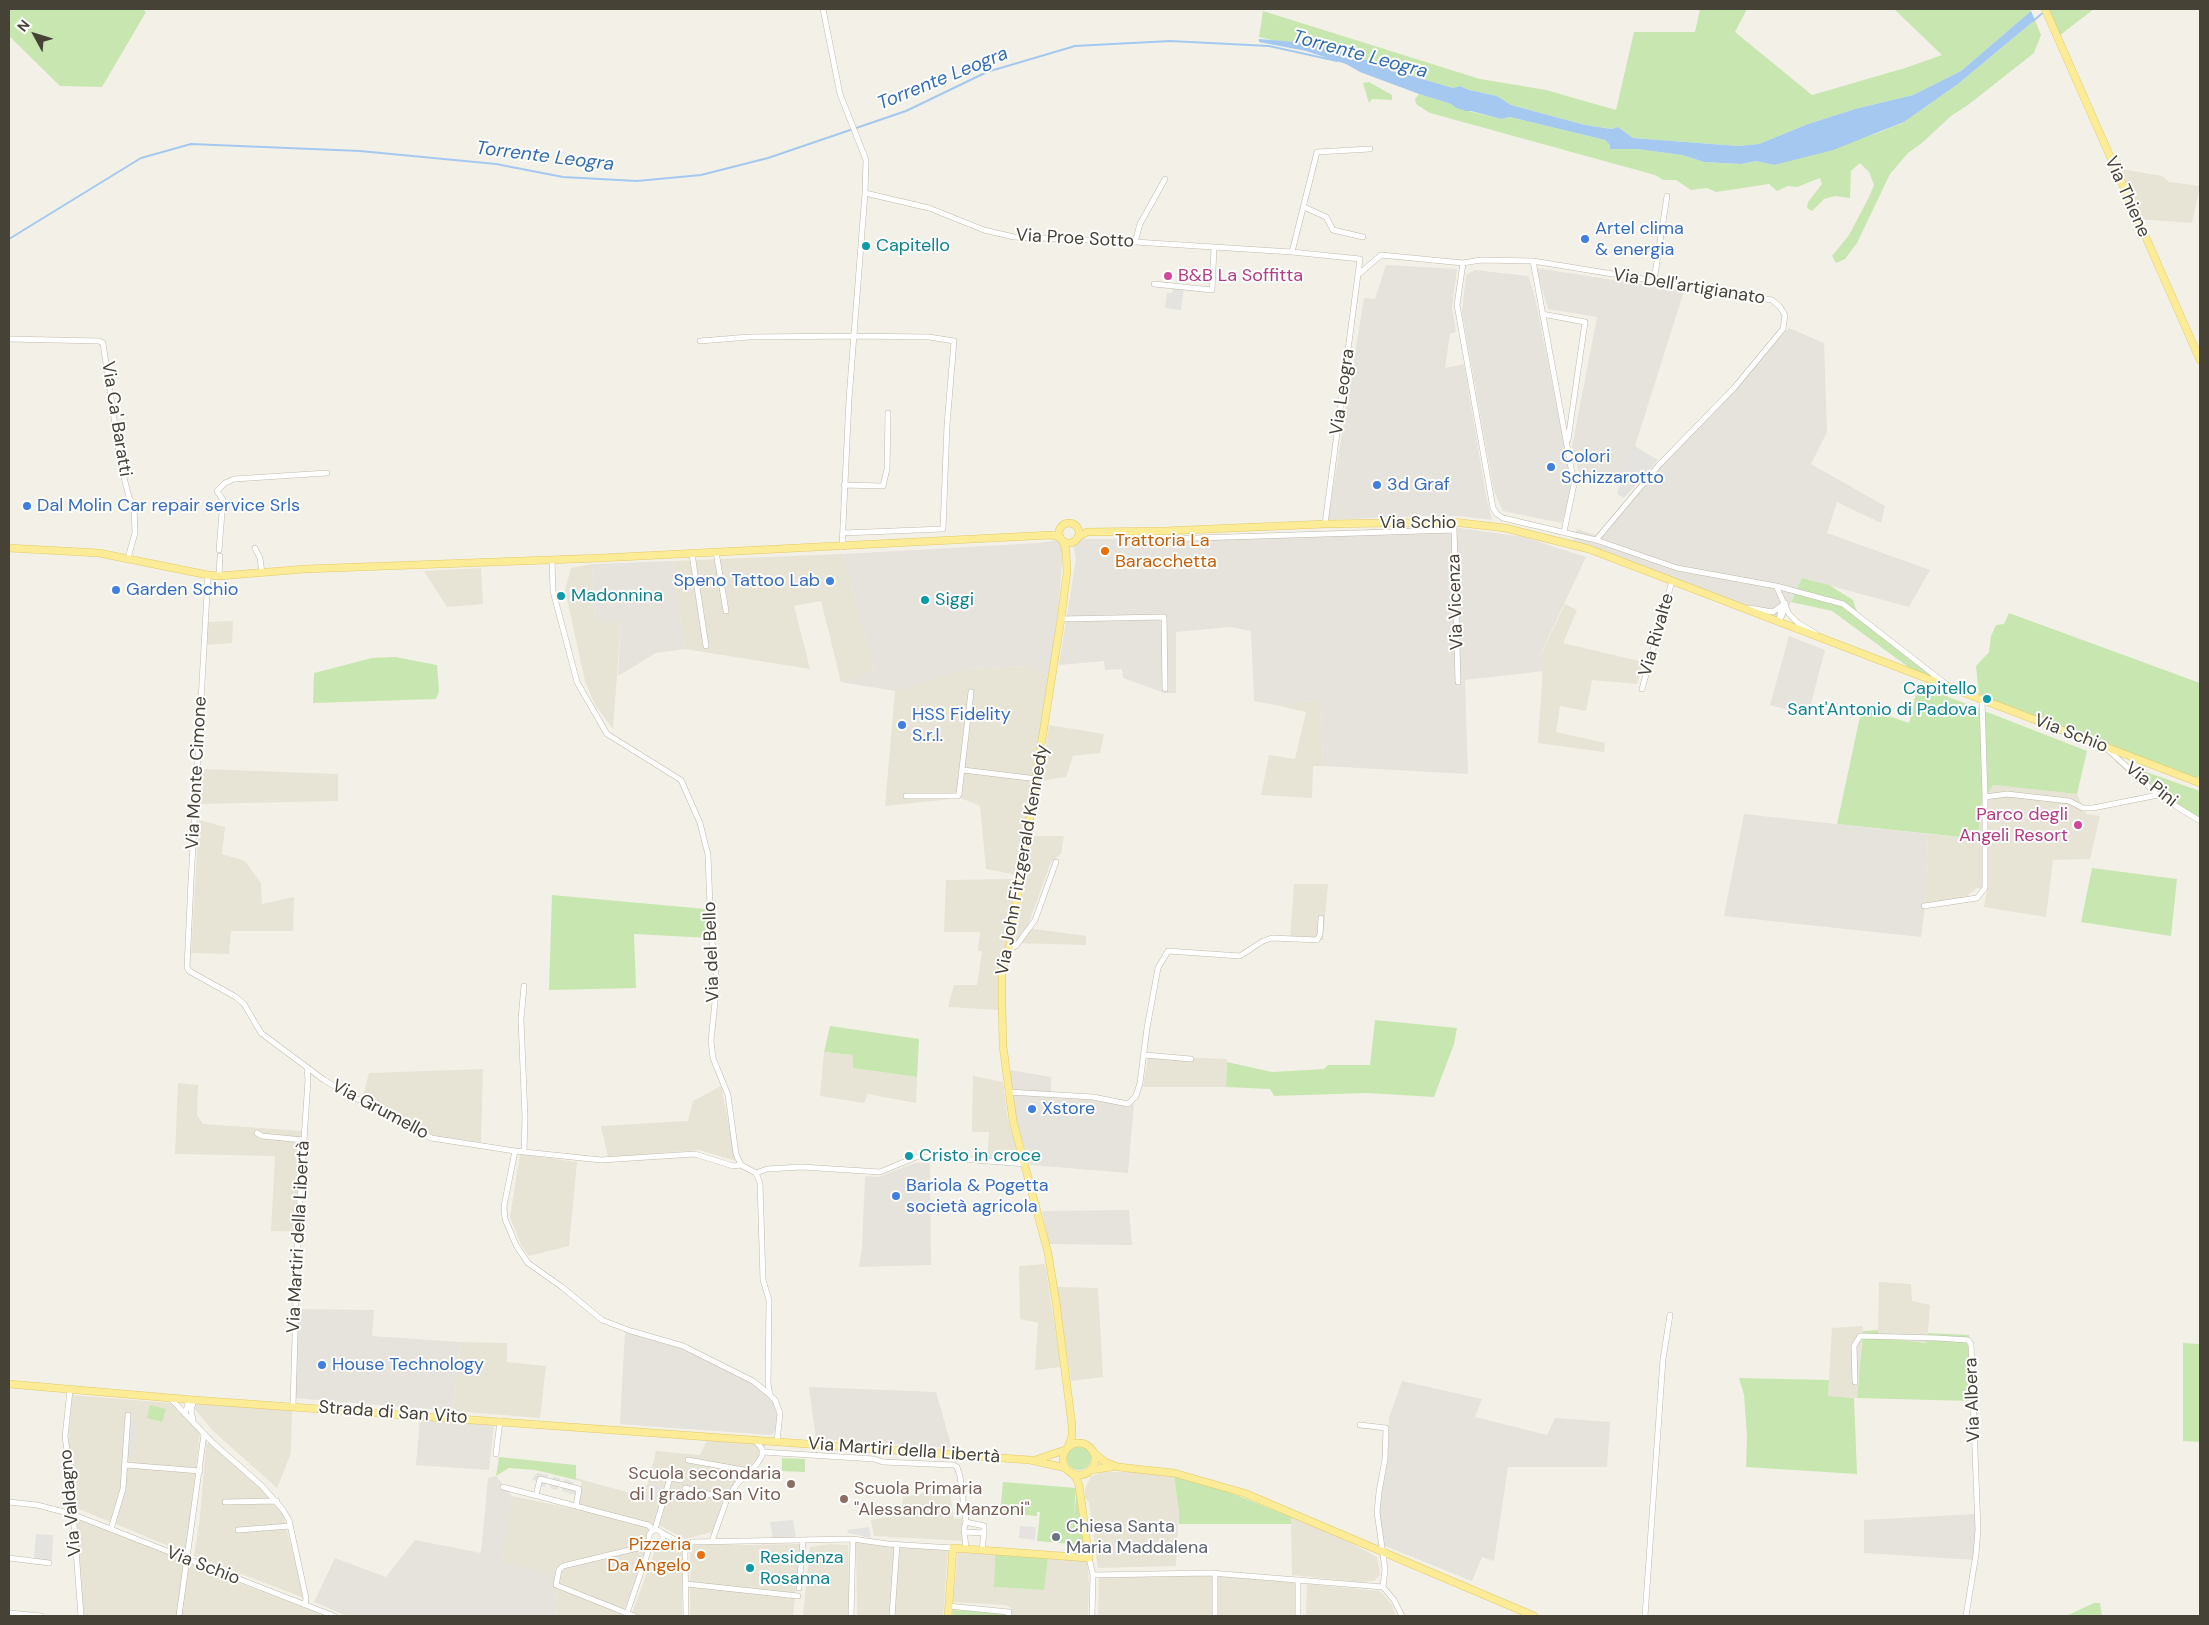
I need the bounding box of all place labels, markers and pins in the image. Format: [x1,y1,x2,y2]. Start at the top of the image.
place label: Artel clima & energia [1595,218,1684,260]
marker: Artel clima & energia [1579,233,1591,245]
place label: Capitello [876,235,950,257]
marker: Capitello [860,240,872,252]
place label: B&B La Soffitta [1178,265,1303,287]
marker: B&B La Soffitta [1162,270,1174,282]
place label: Colori Schizzarotto [1561,446,1664,488]
marker: Colori Schizzarotto [1545,461,1557,473]
place label: 3d Graf [1387,474,1450,496]
marker: 3d Graf [1371,479,1383,491]
place label: Dal Molin Car repair service Srls [37,495,300,517]
marker: Dal Molin Car repair service Srls [21,500,33,512]
place label: Trattoria La Baracchetta [1115,530,1217,572]
marker: Trattoria La Baracchetta [1099,545,1111,557]
place label: Speno Tattoo Lab [673,570,820,592]
marker: Speno Tattoo Lab [824,575,836,587]
place label: Garden Schio [126,579,238,601]
marker: Garden Schio [110,584,122,596]
place label: Madonnina [571,585,663,607]
place label: Siggi [935,589,974,611]
marker: Madonnina [555,590,567,602]
marker: Siggi [919,594,931,606]
place label: Capitello Sant'Antonio di Padova [1787,678,1977,721]
marker: Capitello Sant'Antonio di Padova [1981,693,1993,705]
place label: HSS Fidelity S.r.l. [912,704,1011,746]
marker: HSS Fidelity S.r.l. [896,719,908,731]
place label: Parco degli Angeli Resort [1959,804,2068,846]
marker: Parco degli Angeli Resort [2072,819,2084,831]
place label: Xstore [1042,1098,1095,1120]
marker: Xstore [1026,1103,1038,1115]
place label: Cristo in croce [919,1145,1041,1167]
marker: Cristo in croce [903,1150,915,1162]
place label: Bariola & Pogetta società agricola [906,1175,1049,1218]
marker: Bariola & Pogetta società agricola [890,1190,902,1202]
place label: House Technology [332,1354,484,1376]
marker: House Technology [316,1359,328,1371]
place label: Scuola secondaria di I grado San Vito [628,1463,781,1506]
marker: Scuola secondaria di I grado San Vito [785,1478,797,1490]
place label: Scuola Primaria "Alessandro Manzoni" [854,1478,1030,1520]
marker: Scuola Primaria "Alessandro Manzoni" [838,1493,850,1505]
place label: Chiesa Santa Maria Maddalena [1066,1516,1208,1558]
marker: Chiesa Santa Maria Maddalena [1050,1531,1062,1543]
place label: Pizzeria Da Angelo [607,1534,691,1576]
place label: Residenza Rosanna [760,1547,844,1590]
marker: Pizzeria Da Angelo [695,1549,707,1561]
marker: Residenza Rosanna [744,1562,756,1574]

